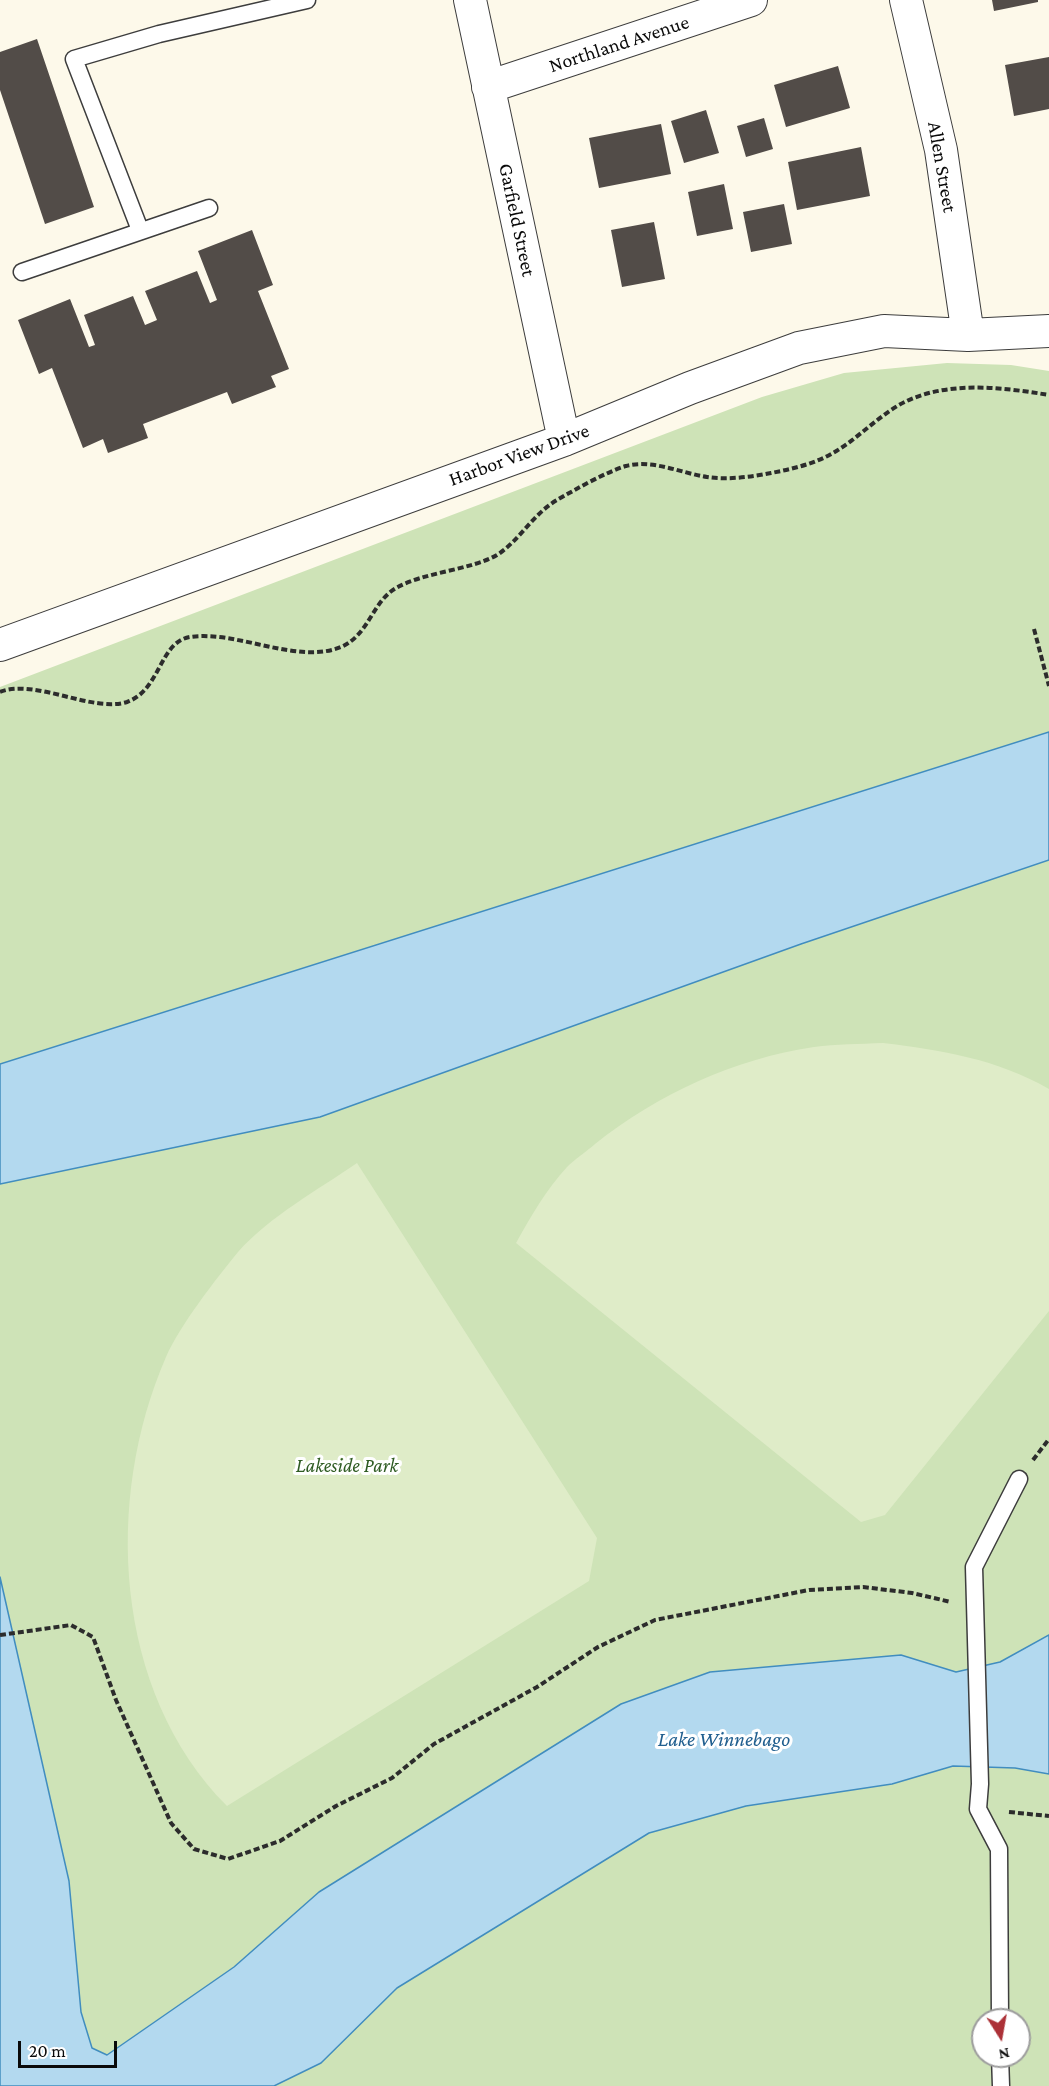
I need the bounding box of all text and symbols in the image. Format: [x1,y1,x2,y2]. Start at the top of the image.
street label: Northland Avenue [546,10,692,78]
street label: Allen Street [922,120,962,214]
street label: Garfield Street [493,161,541,279]
street label: Harbor View Drive [446,419,592,491]
park label: Lakeside Park [296,1454,398,1478]
water label: Lake Winnebago [658,1727,790,1753]
north arrow [971,2008,1031,2068]
scale bar [21,2029,120,2067]
text: 20 m [29,2041,66,2061]
text: N [997,2045,1011,2064]

